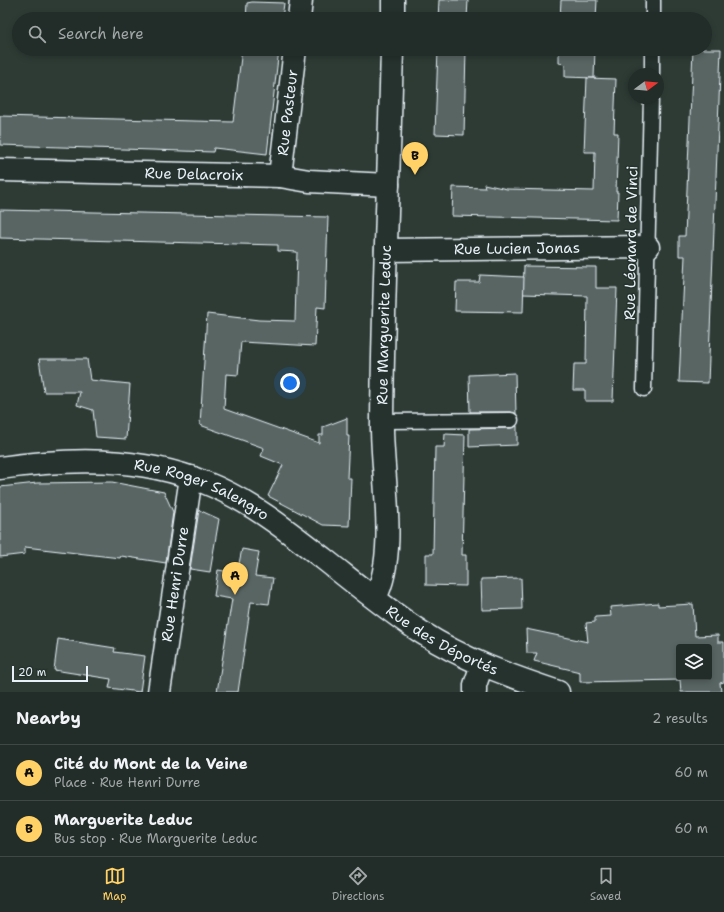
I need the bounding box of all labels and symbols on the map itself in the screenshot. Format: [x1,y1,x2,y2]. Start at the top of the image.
street label: Rue Pasteur [272,68,303,157]
north arrow [628,68,664,104]
pin: B [402,142,428,175]
street label: Rue Delacroix [144,163,244,185]
street label: Rue Léonard de Vinci [620,166,642,320]
street label: Rue Lucien Jonas [454,238,580,259]
street label: Rue Marguerite Leduc [372,245,396,405]
your location [280,373,300,393]
street label: Rue Roger Salengro [133,454,273,525]
street label: Rue Henri Durre [157,525,193,643]
pin: A [222,562,248,595]
street label: Rue des Déportés [382,601,501,680]
scale bar [12,664,88,683]

